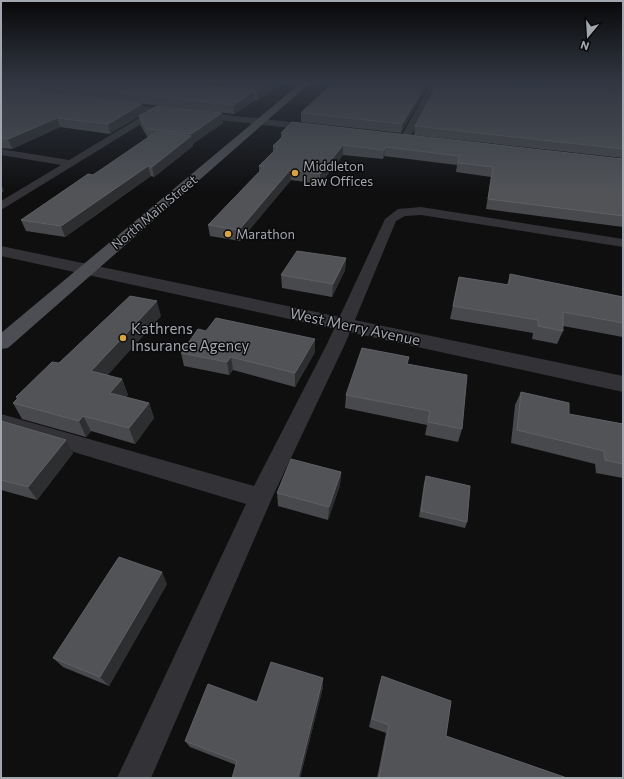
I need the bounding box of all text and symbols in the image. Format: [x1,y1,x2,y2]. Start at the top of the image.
north arrow [568,16,608,56]
text: N [579,39,591,53]
place label: Middleton Law Offices [303,158,373,189]
marker: Middleton Law Offices [290,168,300,178]
street label: North Main Street [108,171,200,253]
place label: Marathon [236,226,295,242]
marker: Marathon [223,229,233,239]
street label: West Merry Avenue [288,303,422,349]
place label: Kathrens Insurance Agency [131,319,249,354]
marker: Kathrens Insurance Agency [118,333,128,343]

